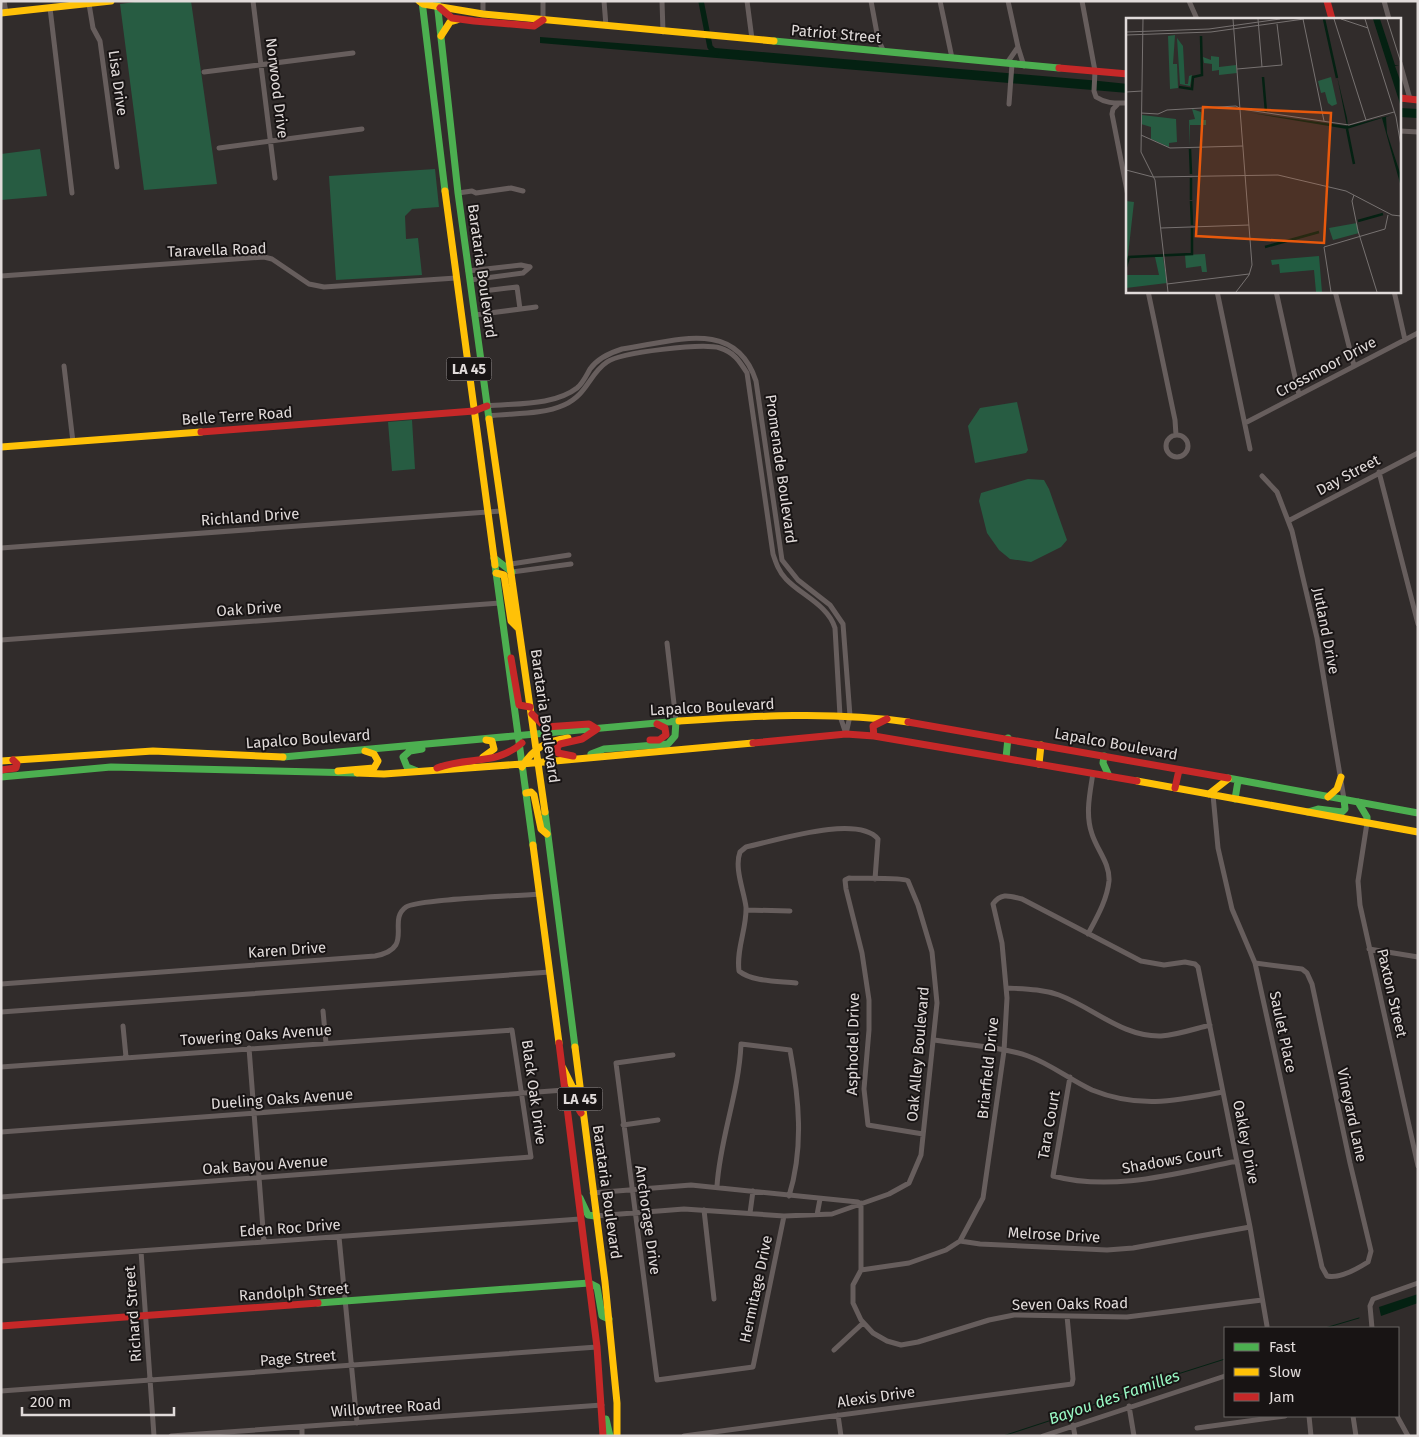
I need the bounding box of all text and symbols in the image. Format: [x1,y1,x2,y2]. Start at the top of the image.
inset map [1126,18,1402,292]
street label: Patriot Street [790,21,882,47]
street label: Norwood Drive [262,37,292,139]
street label: Lisa Drive [105,49,131,117]
street label: Barataria Boulevard [464,203,500,339]
street label: Taravella Road [167,239,267,261]
street label: Crossmoor Drive [1273,333,1379,401]
road number: LA 45 [446,358,492,380]
street label: Promenade Boulevard [762,393,800,545]
street label: Belle Terre Road [181,403,293,429]
street label: Day Street [1313,450,1383,499]
street label: Richland Drive [200,505,300,529]
street label: Jutland Drive [1309,586,1343,676]
street label: Oak Drive [216,598,282,620]
street label: Barataria Boulevard [527,648,563,784]
street label: Lapalco Boulevard [649,695,775,719]
street label: Lapalco Boulevard [1053,724,1179,764]
street label: Lapalco Boulevard [245,726,371,752]
street label: Karen Drive [247,938,327,962]
street label: Paxton Street [1373,947,1411,1040]
street label: Oak Alley Boulevard [903,986,933,1122]
street label: Saulet Place [1266,990,1300,1074]
street label: Asphodel Drive [843,992,863,1096]
street label: Briarfield Drive [974,1016,1002,1120]
street label: Towering Oaks Avenue [180,1021,332,1049]
street label: Black Oak Drive [518,1038,550,1146]
street label: Vineyard Lane [1333,1066,1371,1164]
street label: Dueling Oaks Avenue [210,1085,354,1113]
road number: LA 45 [558,1088,602,1110]
street label: Tara Court [1034,1089,1064,1161]
street label: Oakley Drive [1229,1099,1263,1185]
street label: Barataria Boulevard [589,1124,625,1260]
street label: Shadows Court [1121,1142,1224,1178]
street label: Oak Bayou Avenue [202,1152,328,1178]
street label: Anchorage Drive [631,1164,665,1276]
street label: Eden Roc Drive [239,1215,341,1241]
street label: Melrose Drive [1007,1224,1101,1246]
street label: Hermitage Drive [736,1234,776,1344]
street label: Richard Street [121,1265,145,1363]
street label: Randolph Street [238,1279,350,1305]
street label: Seven Oaks Road [1012,1294,1128,1314]
legend [1224,1327,1399,1417]
text: Fast [1269,1338,1296,1356]
street label: Page Street [259,1346,337,1370]
text: Slow [1269,1363,1301,1381]
water label: Bayou des Familles [1046,1366,1182,1428]
street label: Alexis Drive [836,1383,916,1411]
scale bar [22,1384,175,1416]
text: Jam [1269,1388,1295,1406]
text: 200 m [30,1393,71,1411]
street label: Willowtree Road [330,1395,442,1421]

